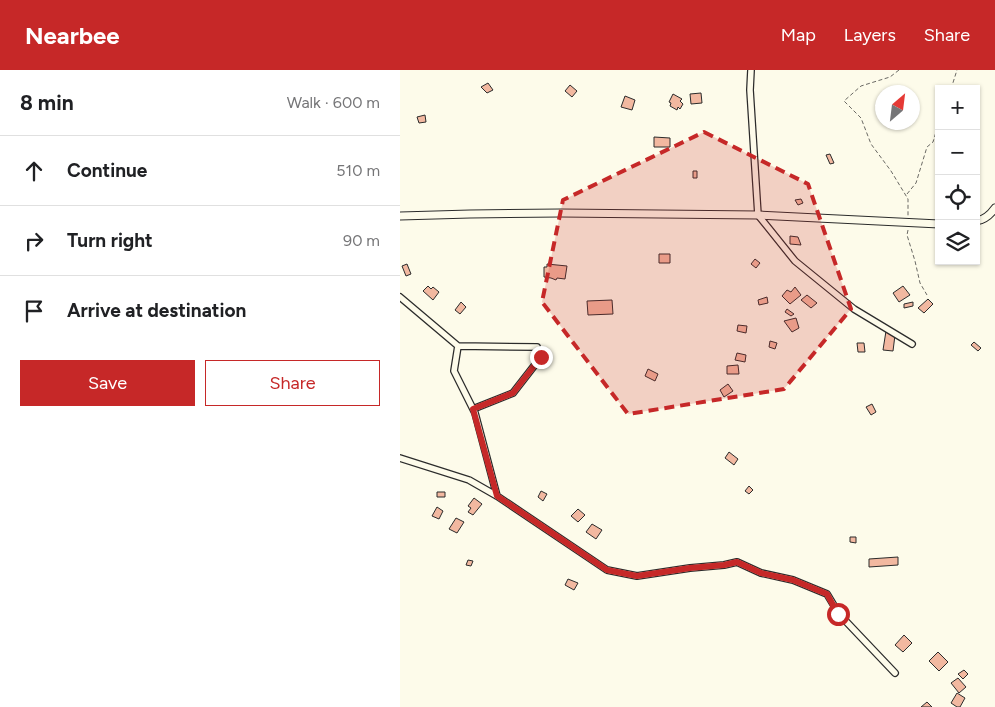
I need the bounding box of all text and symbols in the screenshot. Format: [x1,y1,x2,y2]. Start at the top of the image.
text: Nearbee [25,21,120,50]
text: Map [781,24,816,46]
text: Layers [844,24,896,46]
text: Share [924,24,970,46]
north arrow [875,85,920,130]
map controls [935,85,980,265]
button: + [935,85,980,130]
text: 8 min [20,90,74,115]
text: Walk · 600 m [287,93,380,112]
button: − [935,130,980,175]
icon: ahead [20,157,48,185]
text: Continue [67,159,147,182]
text: 510 m [336,161,380,180]
button: locate [935,175,980,220]
button: layers [935,220,980,265]
icon: right [20,227,48,255]
text: Turn right [67,229,153,252]
text: 90 m [343,231,380,250]
icon: arrive [20,297,48,325]
text: Arrive at destination [67,299,246,322]
route end [530,346,553,369]
button: Save [20,360,195,406]
button: Share [205,360,380,406]
route start [827,603,850,626]

